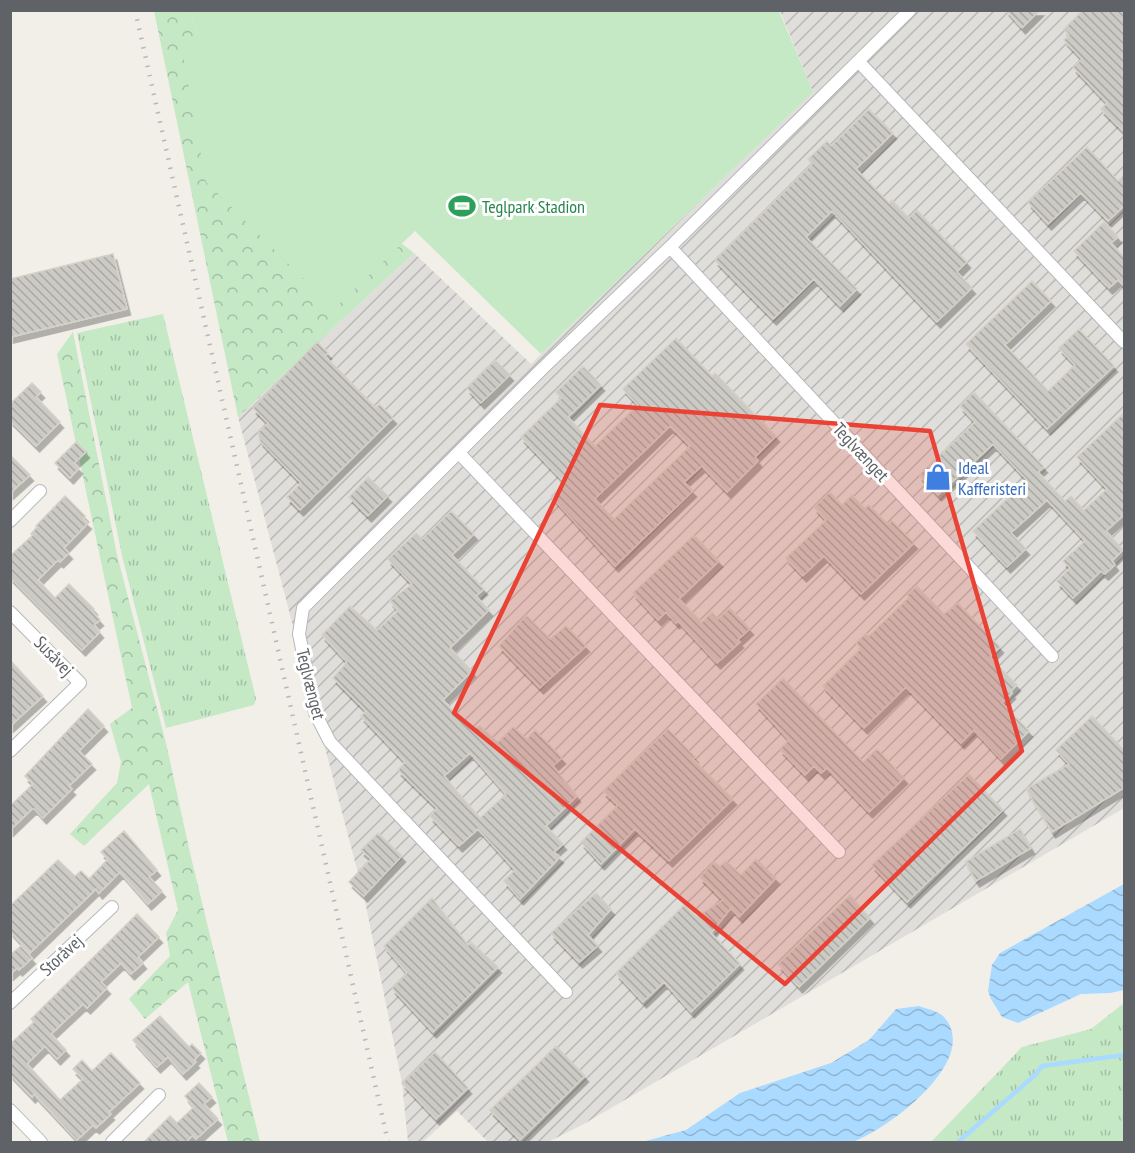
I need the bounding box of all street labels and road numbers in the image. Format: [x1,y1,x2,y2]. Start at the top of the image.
street label: Teglvænget [828,418,894,486]
street label: Susåvej [29,631,79,681]
street label: Teglvænget [291,646,331,722]
street label: Storåvej [35,929,87,981]

